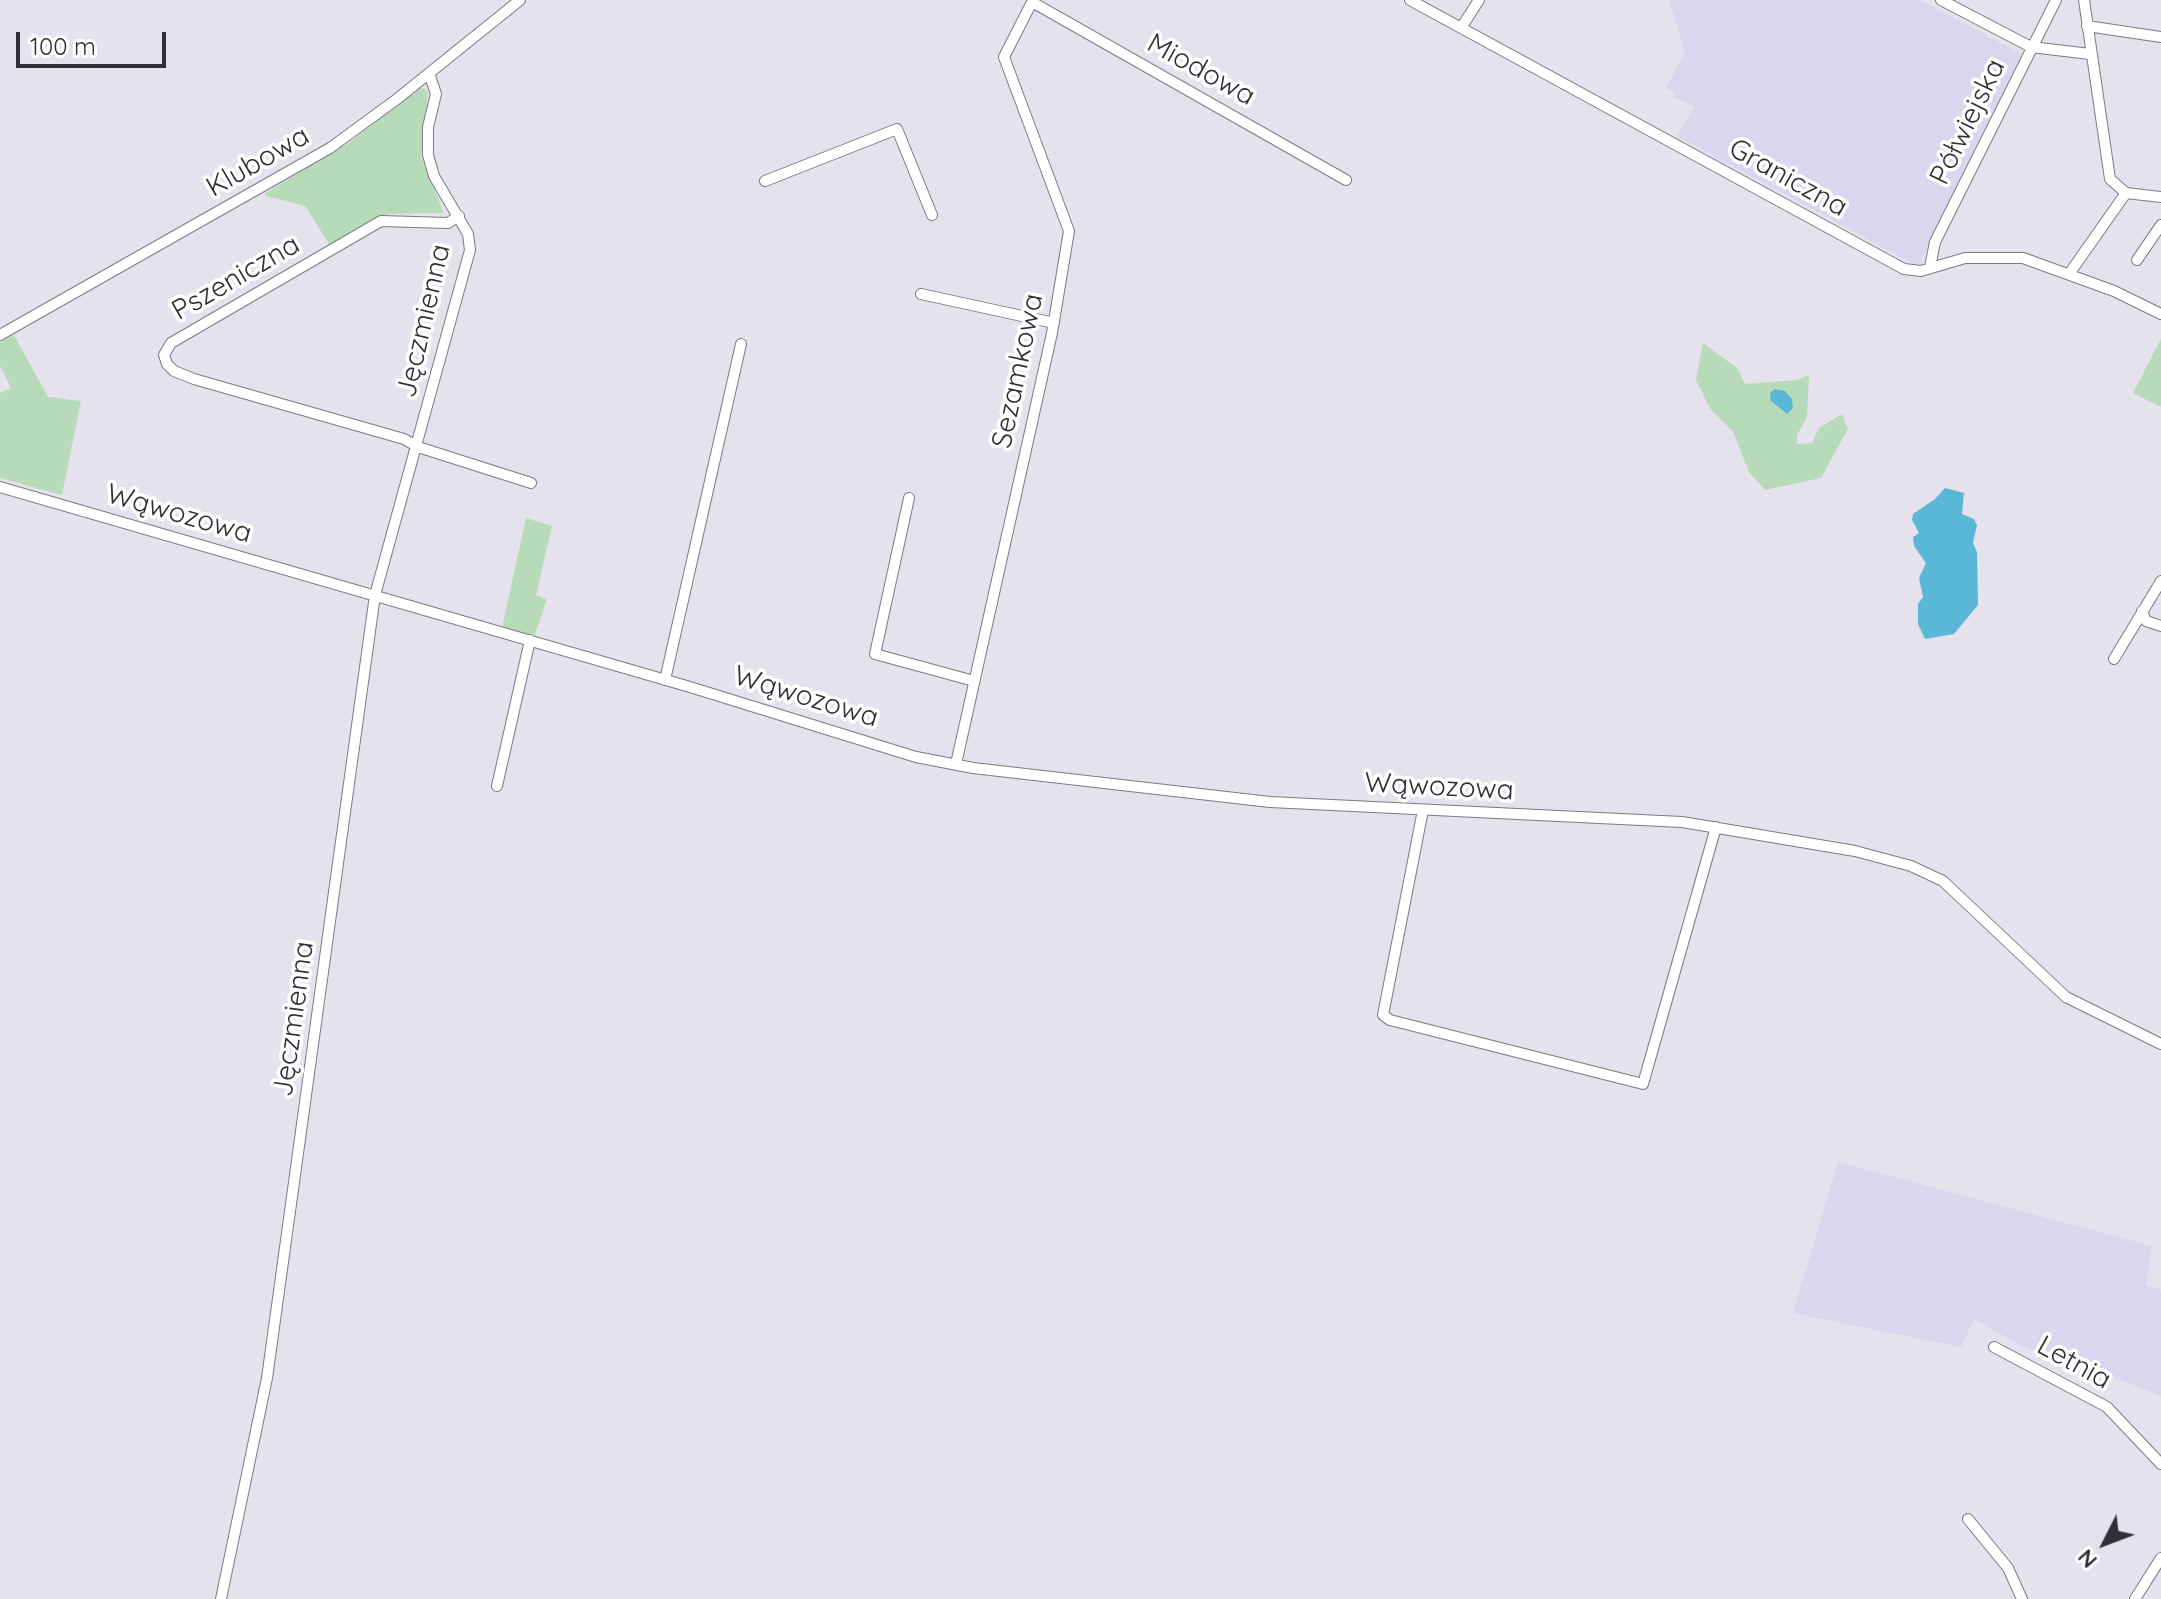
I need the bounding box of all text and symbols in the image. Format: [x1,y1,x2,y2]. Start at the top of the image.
scale bar [20,16,170,66]
street label: Miodowa [1141,27,1261,113]
text: 100 m [30,31,96,61]
street label: Półwiejska [1923,54,2013,190]
street label: Klubowa [201,119,315,205]
street label: Graniczna [1723,132,1853,224]
street label: Pszeniczna [166,228,306,328]
street label: Jęczmienna [390,241,458,401]
street label: Sezamkowa [985,291,1051,451]
street label: Wąwozowa [103,477,255,551]
street label: Wąwozowa [730,659,882,735]
street label: Wąwozowa [1364,766,1514,808]
street label: Jęczmienna [266,939,322,1099]
street label: Letnia [2031,1329,2117,1397]
north arrow [2065,1503,2145,1583]
text: N [2071,1544,2103,1574]

